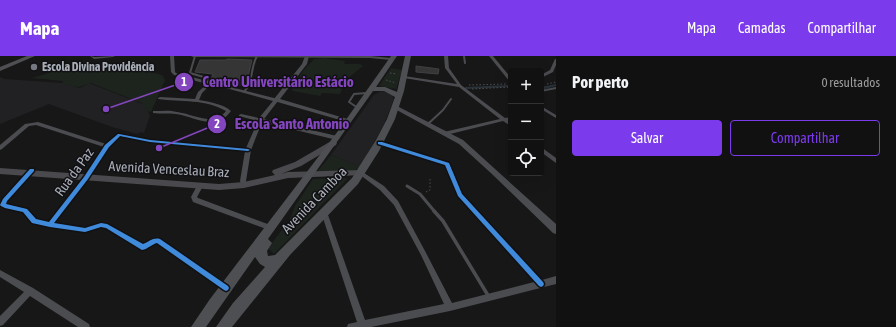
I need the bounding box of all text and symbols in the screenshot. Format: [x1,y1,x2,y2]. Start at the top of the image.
text: Mapa [20,17,59,39]
text: Mapa [687,20,716,36]
text: Camadas [738,20,786,36]
text: Compartilhar [808,20,876,36]
place label: Escola Divina Providência [42,60,155,74]
marker: Escola Divina Providência [29,62,39,72]
map controls [508,68,544,176]
button: + [508,68,544,104]
callout: Centro Universitário Estácio [174,69,361,96]
text: Por perto [572,72,629,92]
text: Centro Universitário Estácio [202,73,354,90]
text: 1 [181,75,187,89]
text: 0 resultados [821,75,880,90]
button: − [508,104,544,140]
callout: Escola Santo Antonio [207,110,358,137]
text: Escola Santo Antonio [235,115,349,132]
text: 2 [214,117,220,131]
button: Salvar [572,120,722,156]
button: Compartilhar [730,120,880,156]
button: locate [508,140,544,176]
street label: Rua da Paz [51,145,97,199]
street label: Avenida Venceslau Braz [108,158,230,180]
street label: Avenida Camboa [278,163,350,237]

